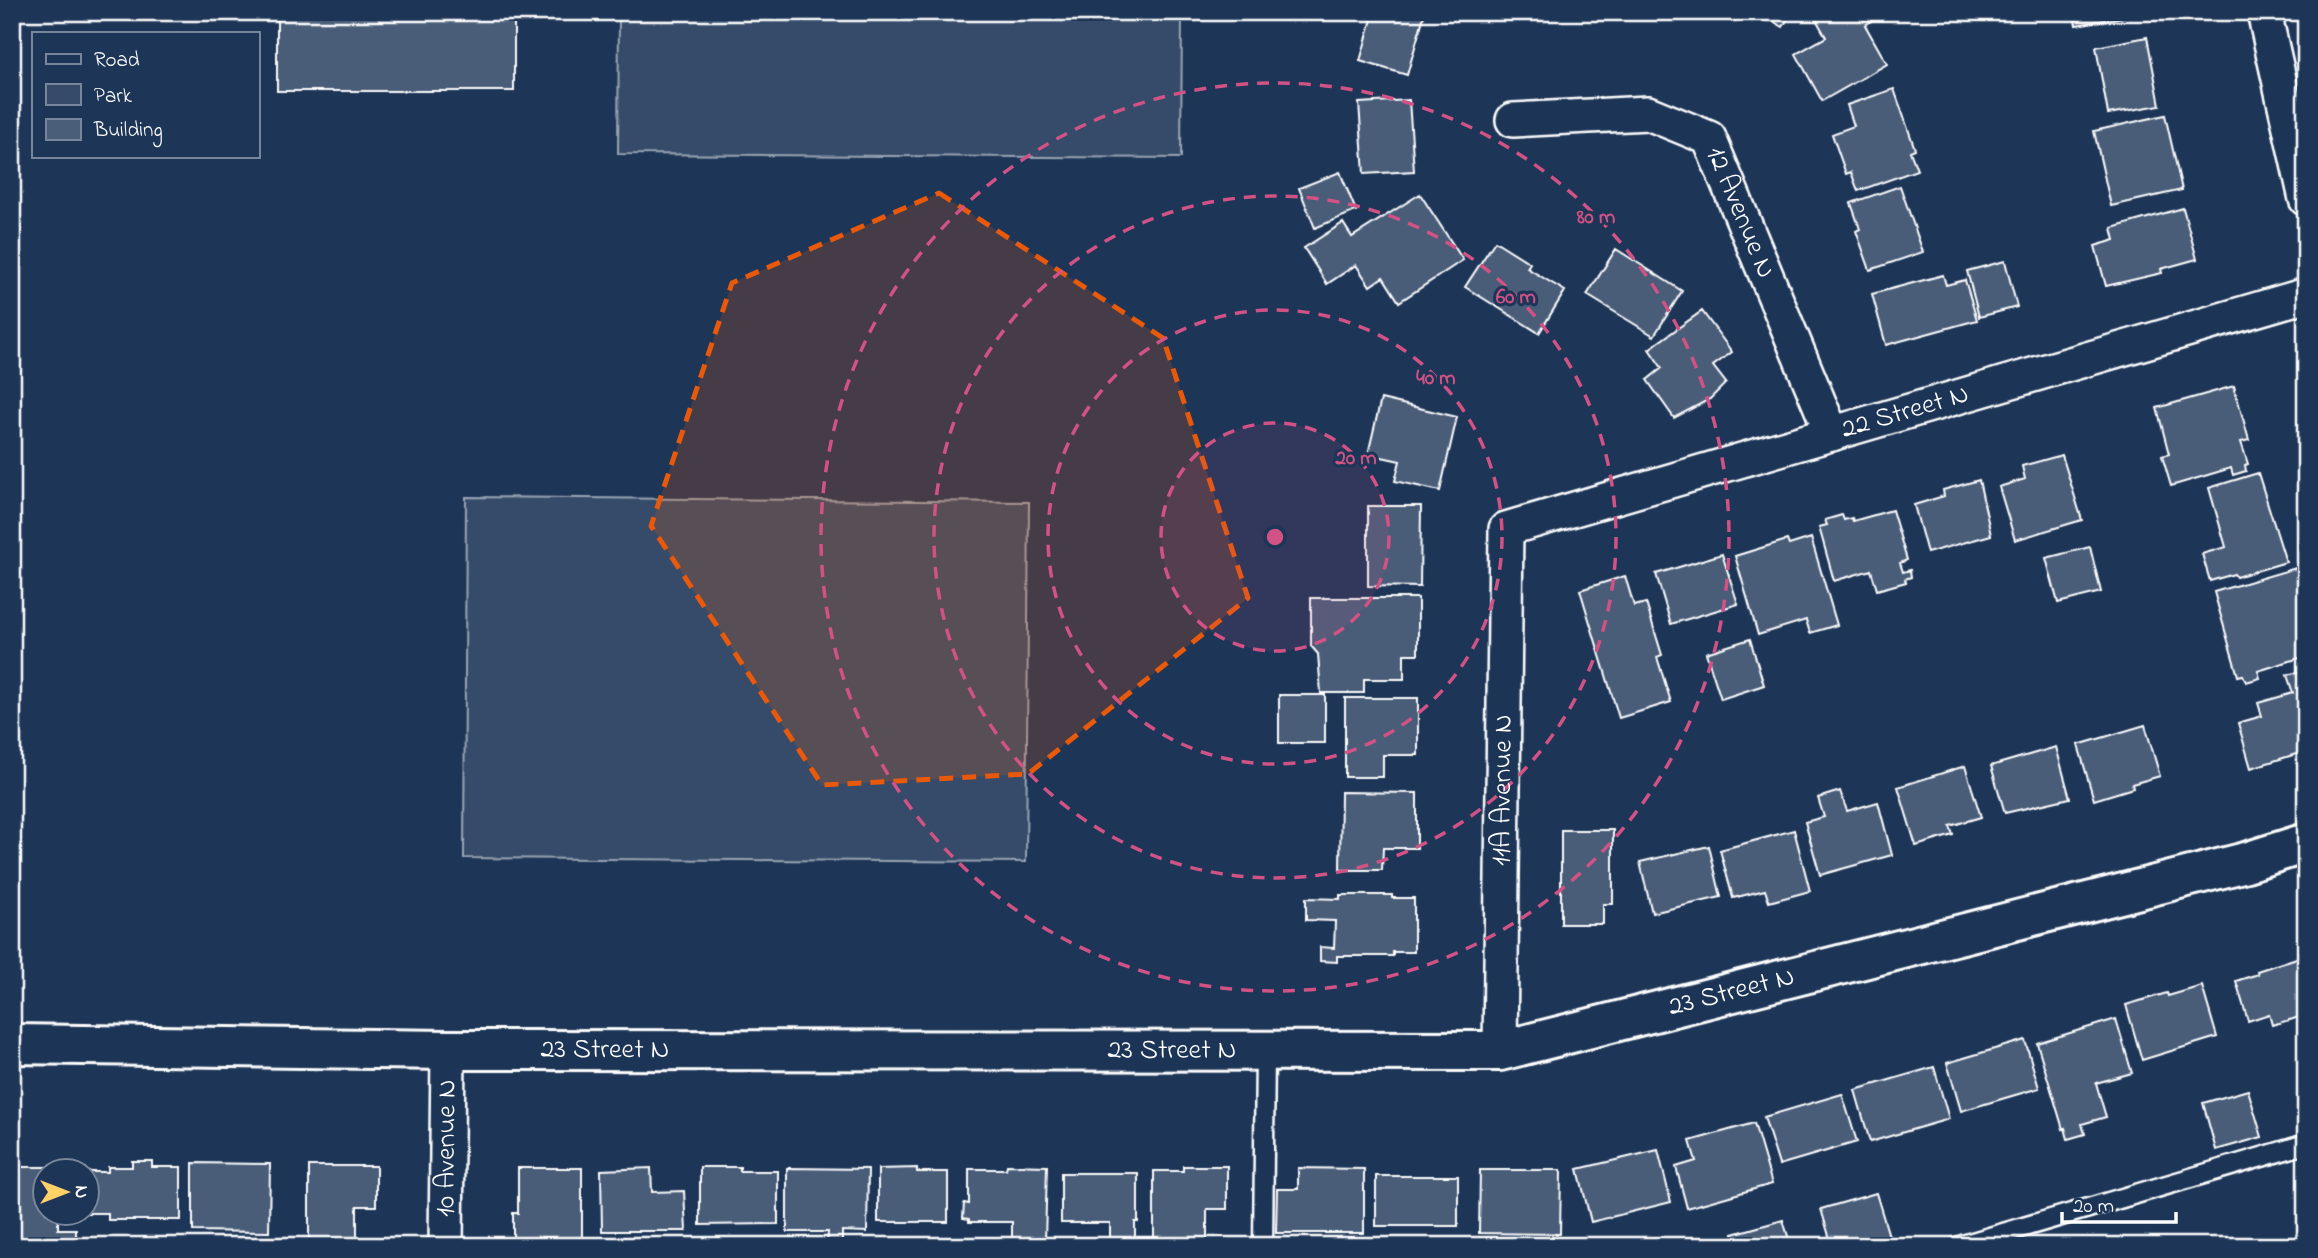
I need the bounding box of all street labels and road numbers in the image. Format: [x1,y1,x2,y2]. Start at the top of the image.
street label: 12 Avenue N [1694,140,1786,285]
street label: 22 Street N [1836,374,1974,450]
street label: 11A Avenue N [1482,714,1524,866]
street label: 23 Street N [1664,957,1799,1028]
street label: 23 Street N [540,1030,670,1071]
street label: 23 Street N [1107,1030,1237,1071]
street label: 10 Avenue N [426,1079,468,1217]

